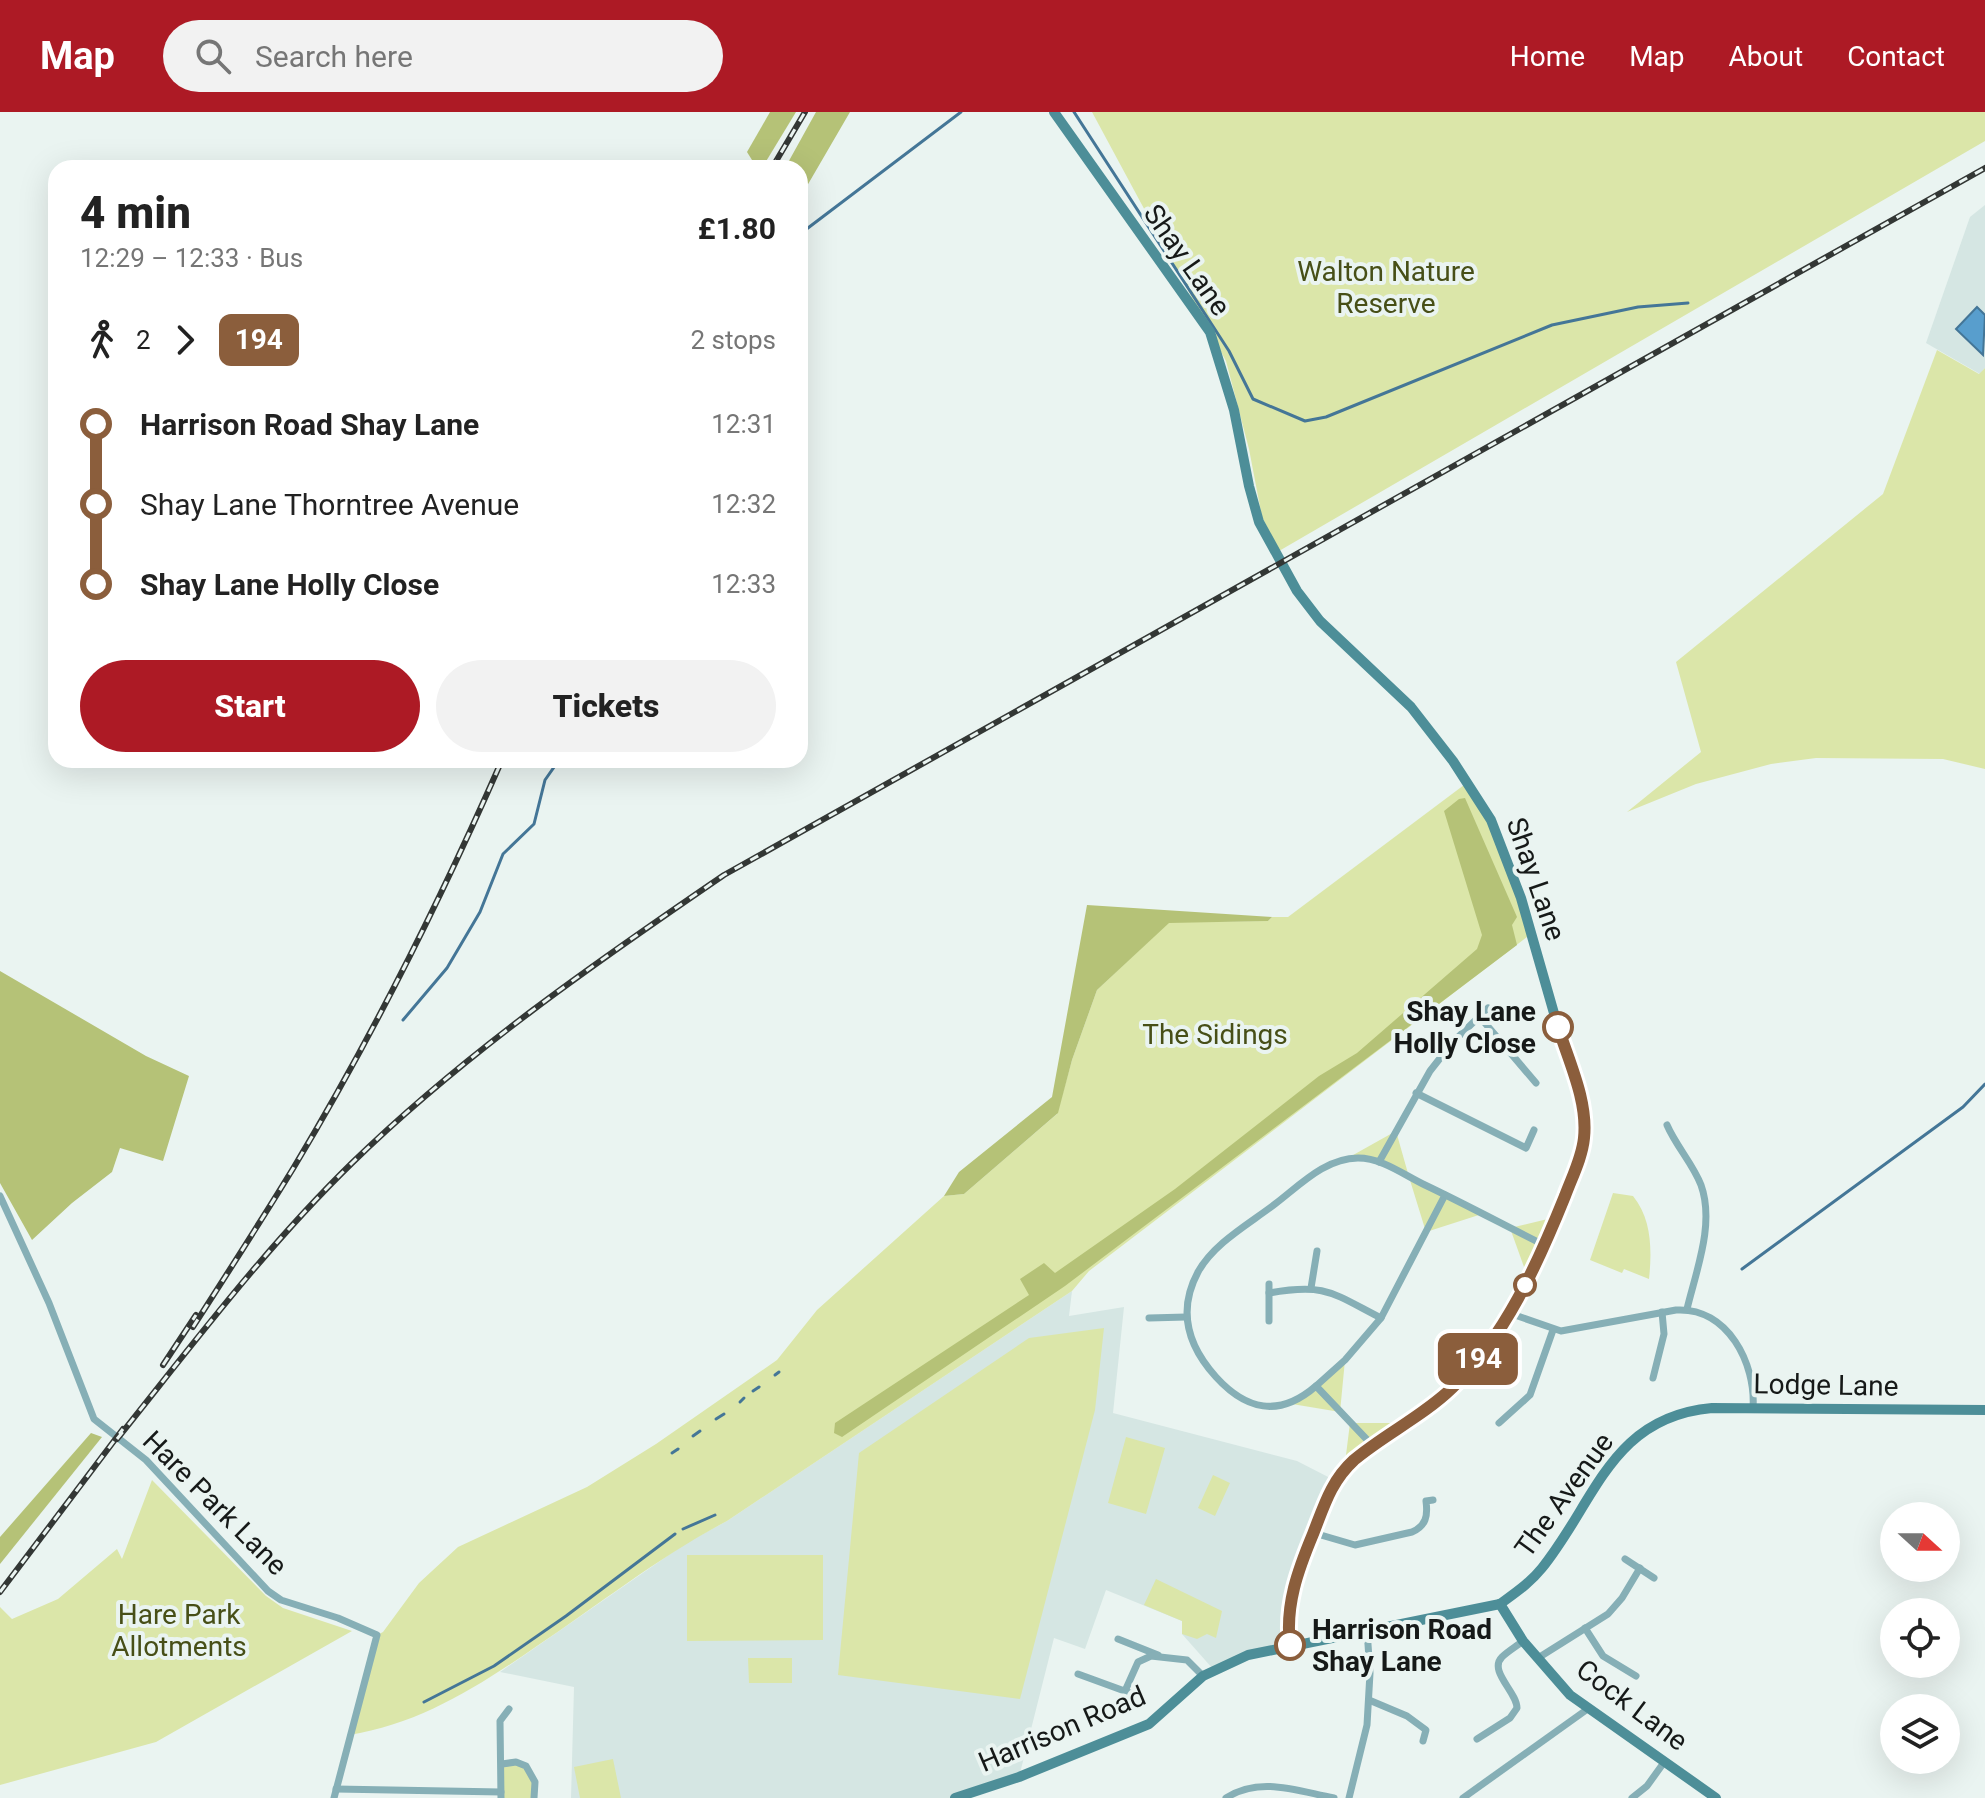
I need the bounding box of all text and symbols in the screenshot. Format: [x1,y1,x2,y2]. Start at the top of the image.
search box [163,20,723,92]
text: Map [40,34,115,78]
icon: search [191,34,235,78]
text: Search here [255,39,413,74]
text: Home [1510,40,1585,73]
text: Map [1629,40,1685,73]
text: About [1729,40,1803,73]
text: Contact [1847,40,1945,73]
text: 4 min [80,187,191,239]
street label: Shay Lane [1137,198,1237,322]
text: £1.80 [698,211,776,246]
text: 12:29 – 12:33 · Bus [80,243,303,273]
park label: Walton Nature Reserve [1297,255,1475,320]
icon: walk [80,318,124,362]
icon: forward [163,318,207,362]
text: 194 [235,323,283,356]
text: 2 [136,325,151,355]
text: 2 stops [690,325,776,355]
text: Harrison Road Shay Lane [140,407,479,442]
text: 12:31 [711,409,776,439]
text: Shay Lane Thorntree Avenue [140,487,519,522]
text: 12:32 [711,489,776,519]
text: Shay Lane Holly Close [140,567,439,602]
text: 12:33 [711,569,776,599]
button: Start [80,660,420,752]
button: Tickets [436,660,776,752]
street label: Shay Lane [1500,813,1572,945]
place label: Shay Lane Holly Close [1394,995,1536,1060]
marker: Shay Lane Holly Close [1543,1012,1573,1042]
park label: The Sidings [1142,1018,1288,1051]
unlabelled marker [1514,1274,1536,1296]
line badge: 194 [1432,1333,1524,1385]
text: 194 [1454,1342,1502,1375]
street label: Lodge Lane [1753,1367,1899,1403]
street label: Hare Park Lane [136,1424,294,1582]
street label: The Avenue [1508,1426,1620,1564]
north arrow [1880,1502,1960,1582]
map controls [1880,1502,1960,1774]
park label: Hare Park Allotments [111,1598,247,1663]
button: locate [1880,1598,1960,1678]
place label: Harrison Road Shay Lane [1312,1613,1492,1678]
marker: Harrison Road Shay Lane [1275,1630,1305,1660]
street label: Cock Lane [1570,1653,1694,1757]
street label: Harrison Road [974,1679,1150,1779]
button: layers [1880,1694,1960,1774]

